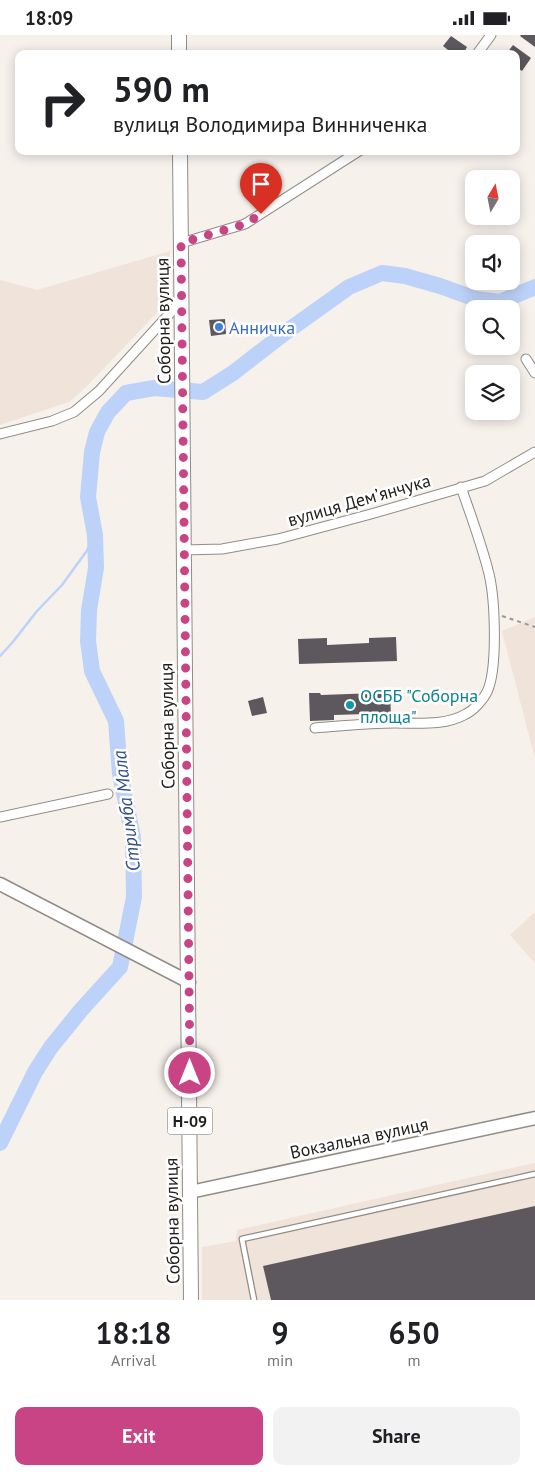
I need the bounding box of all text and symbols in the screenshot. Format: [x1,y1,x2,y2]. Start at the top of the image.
text: 18:09 [25,6,73,30]
text: 590 m [113,66,210,112]
icon: right [30,70,95,135]
text: вулиця Володимира Винниченка [113,110,427,138]
pin [240,163,282,214]
icon: arrive [247,170,275,198]
north arrow [465,170,520,225]
map controls [465,170,520,420]
button: sound [465,235,520,290]
street label: Соборна вулиця [150,258,176,384]
button: search [465,300,520,355]
place label: Анничка [229,316,295,339]
marker: Анничка [213,321,225,333]
button: layers [465,365,520,420]
street label: вулиця Демʼянчука [285,469,433,531]
street label: Соборна вулиця [154,663,180,789]
place label: ОСББ "Соборна площа" [360,684,478,728]
marker: ОСББ "Соборна площа" [344,699,356,711]
water label: Стримба Мала [107,749,145,873]
position arrow [163,1046,215,1098]
road number: Н-09 [168,1107,212,1135]
street label: Вокзальна вулиця [288,1112,430,1164]
street label: Соборна вулиця [159,1158,185,1284]
text: 18:18 [95,1313,172,1352]
text: 9 [272,1313,289,1352]
text: 650 [388,1313,440,1352]
text: Arrival [111,1350,156,1370]
text: min [267,1350,293,1370]
text: m [408,1350,421,1370]
button: Exit [15,1407,263,1465]
button: Share [273,1407,520,1465]

